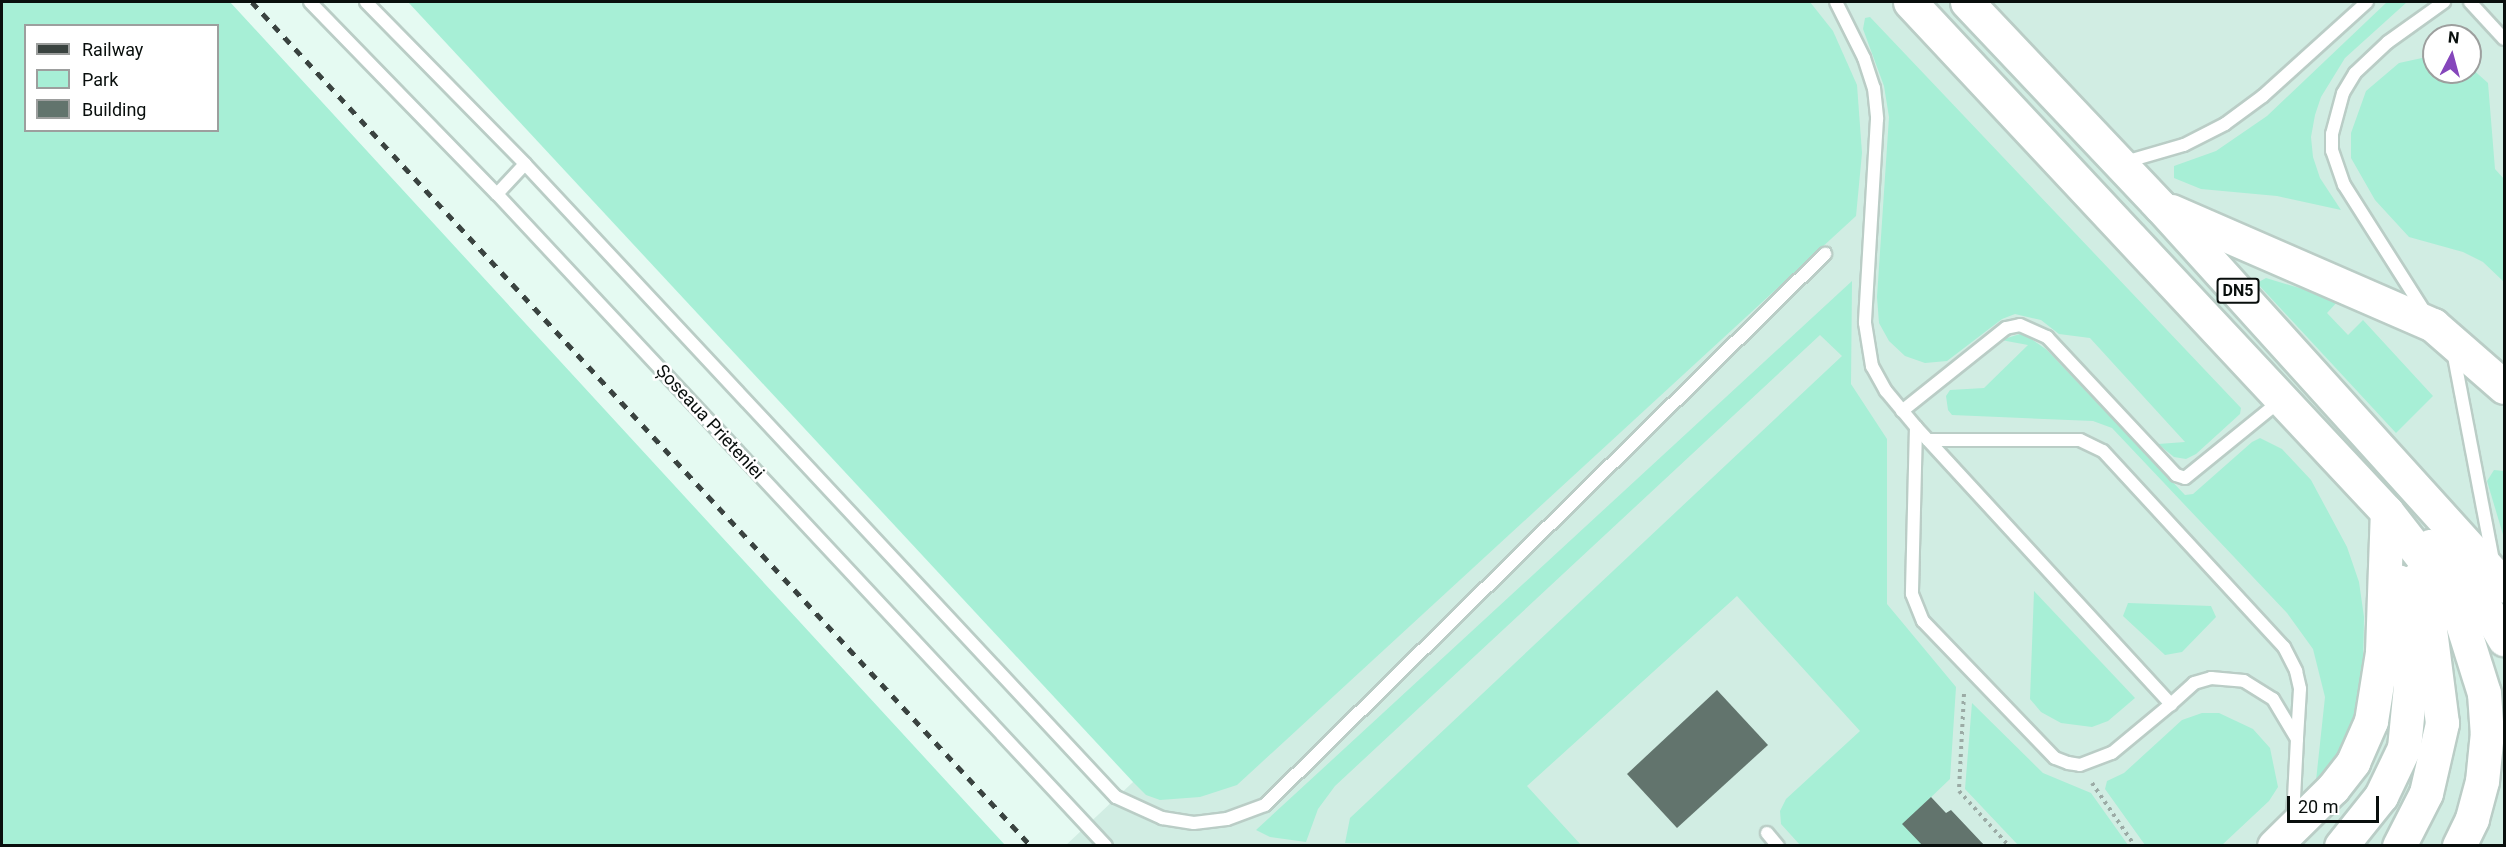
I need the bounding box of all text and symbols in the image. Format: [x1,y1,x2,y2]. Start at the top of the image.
legend [24,24,219,132]
north arrow [2422,24,2482,84]
text: N [2447,28,2460,48]
text: Railway [82,39,143,60]
text: Park [82,69,118,90]
text: Building [82,99,146,120]
road number: DN5 [2216,278,2260,304]
street label: Șoseaua Prieteniei [651,360,769,484]
scale bar [2290,784,2382,822]
text: 20 m [2298,796,2338,817]

